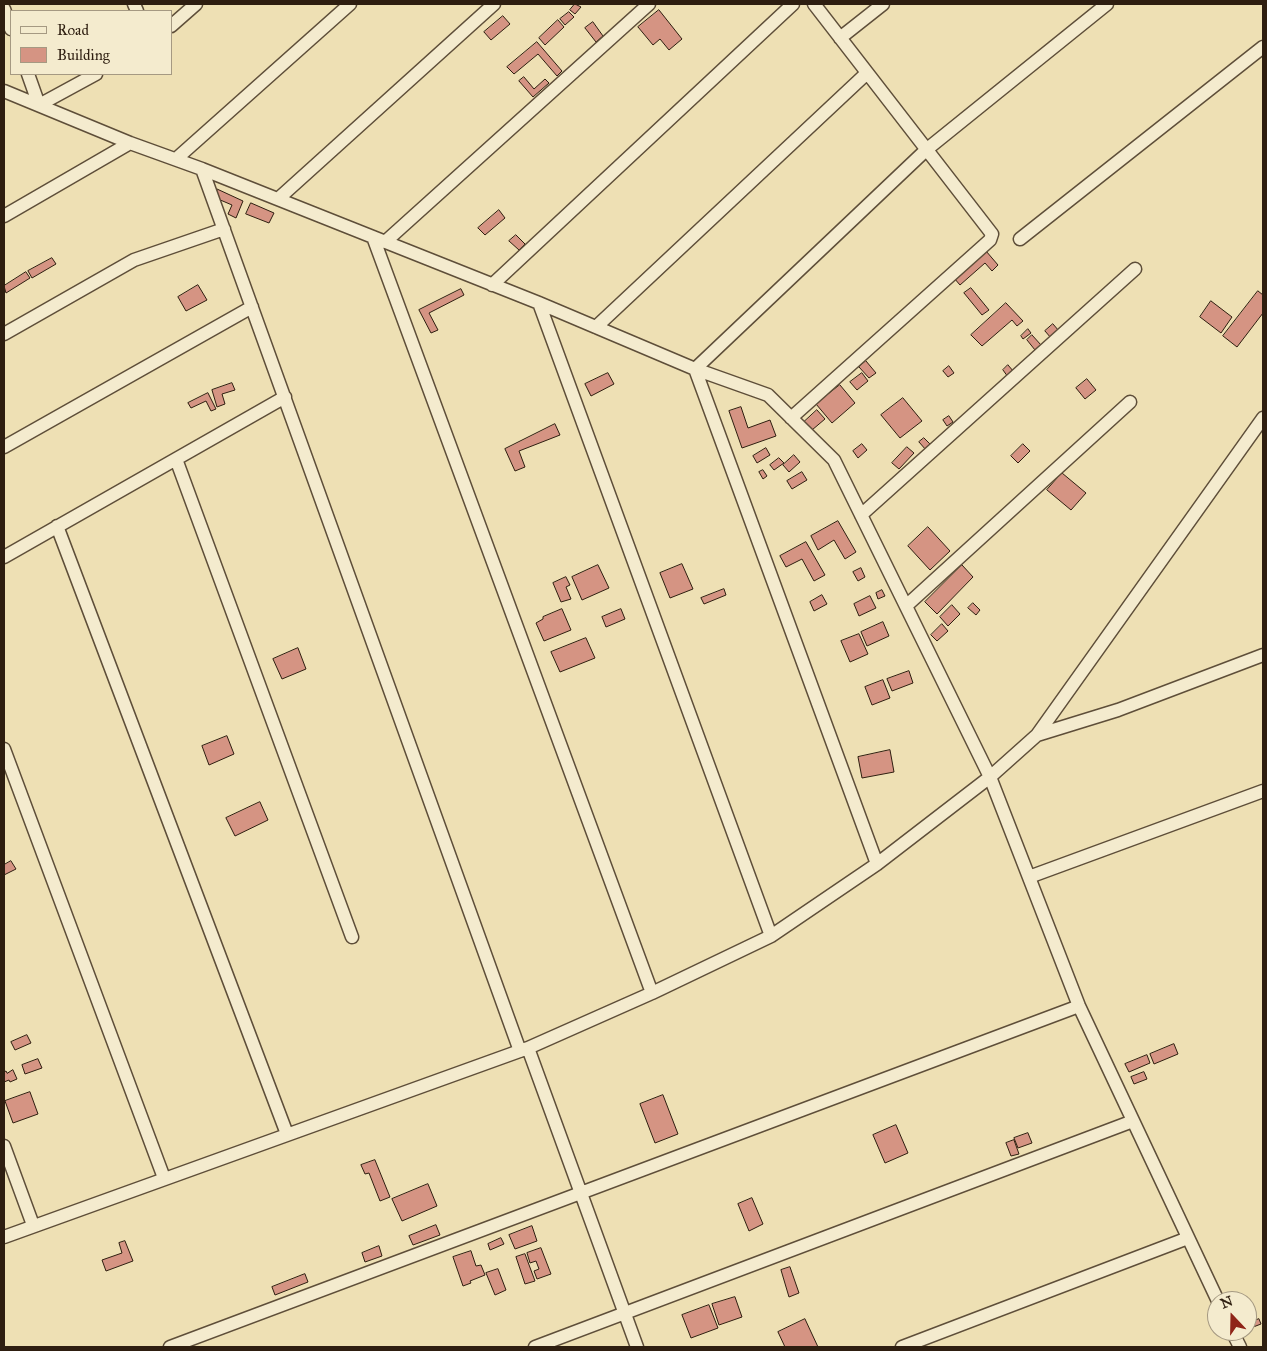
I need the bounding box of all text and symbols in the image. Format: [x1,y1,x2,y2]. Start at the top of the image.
legend [10,10,172,75]
text: Road [57,21,89,39]
text: Building [57,46,110,64]
north arrow [1207,1291,1257,1341]
text: N [1218,1292,1235,1313]

